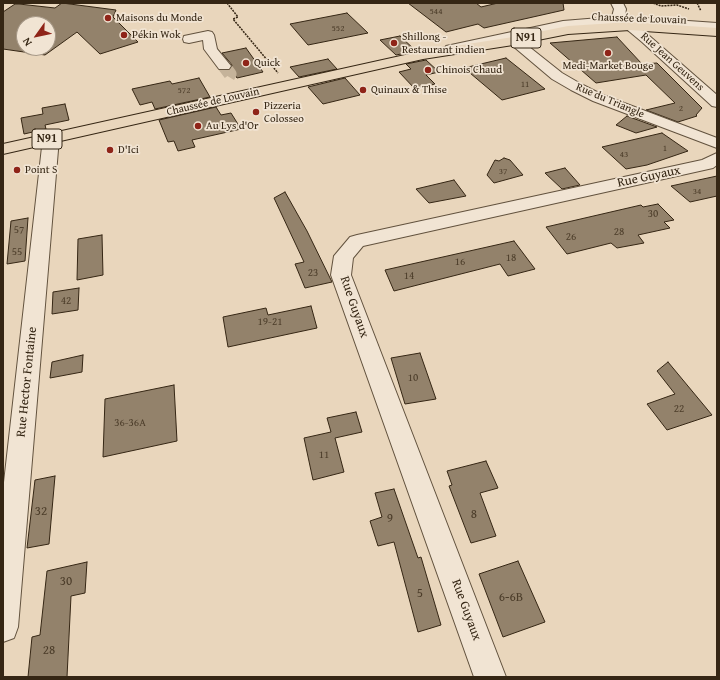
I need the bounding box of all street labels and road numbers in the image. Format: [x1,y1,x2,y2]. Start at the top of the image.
street label: Chaussée de Louvain [591,11,687,27]
road number: N91 [511,28,541,48]
street label: Rue Jean Geuvens [638,30,706,94]
street label: Rue du Triangle [574,81,646,121]
street label: Chaussée de Louvain [165,85,261,119]
road number: N91 [32,129,62,149]
street label: Rue Guyaux [616,163,682,191]
street label: Rue Guyaux [336,274,372,340]
street label: Rue Hector Fontaine [13,326,41,438]
street label: Rue Guyaux [448,577,484,643]

